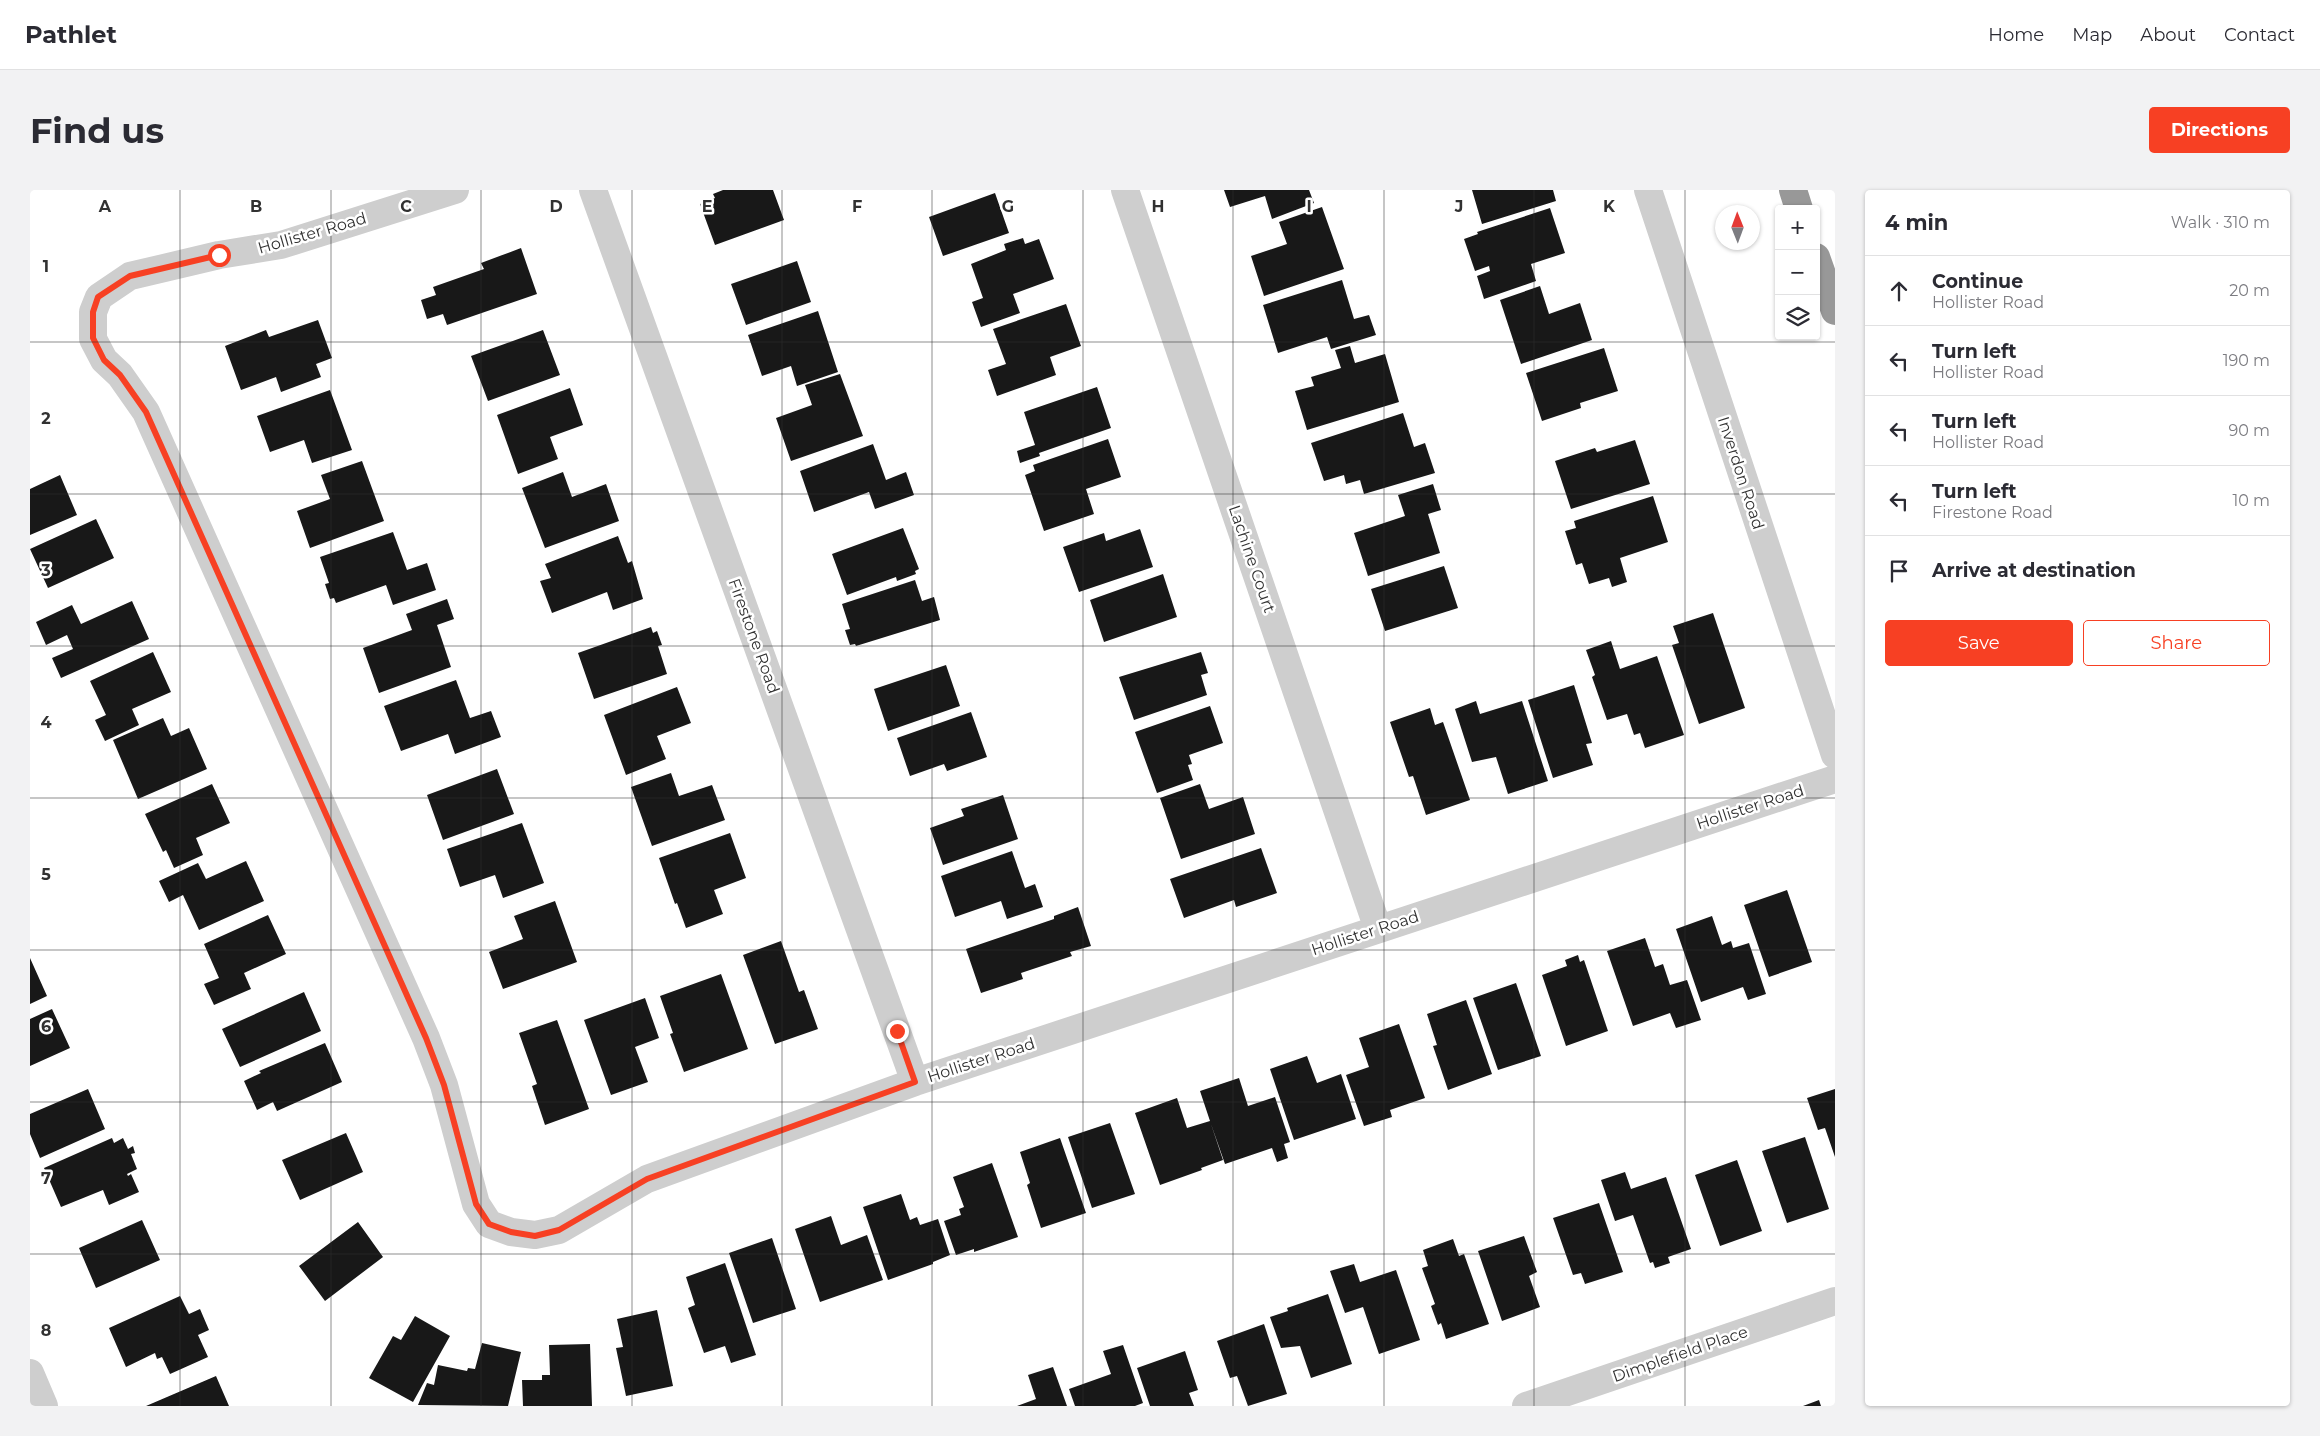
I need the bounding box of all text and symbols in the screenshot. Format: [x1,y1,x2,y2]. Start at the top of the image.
text: Pathlet [25,20,117,49]
text: Home [1988,24,2044,46]
text: Map [2072,24,2112,46]
text: About [2140,24,2196,46]
text: Contact [2224,24,2295,46]
button: Directions [2149,107,2290,153]
text: Find us [30,109,164,152]
text: A [98,197,112,216]
text: B [250,197,262,216]
text: C [400,197,412,216]
text: D [549,197,563,216]
text: E [702,197,712,216]
text: F [852,197,862,216]
text: G [1002,197,1014,216]
text: H [1152,197,1164,216]
text: I [1306,197,1312,216]
text: J [1454,197,1463,216]
text: K [1603,197,1616,216]
north arrow [1715,205,1760,250]
map controls [1775,205,1820,340]
button: + [1775,205,1820,250]
street label: Hollister Road [256,208,368,258]
text: 4 min [1885,210,1948,235]
text: Walk · 310 m [2171,213,2270,232]
route start [208,244,231,267]
button: − [1775,250,1820,295]
text: 1 [43,257,49,276]
text: Continue [1932,270,2023,293]
icon: ahead [1885,277,1913,305]
text: 20 m [2229,281,2270,300]
text: Hollister Road [1932,293,2044,312]
button: layers [1775,295,1820,340]
text: Turn left [1932,340,2017,363]
icon: left [1885,347,1913,375]
text: 190 m [2223,351,2270,370]
text: Hollister Road [1932,363,2044,382]
text: 2 [41,409,51,428]
text: Turn left [1932,410,2017,433]
street label: Inverdon Road [1714,414,1768,532]
icon: left [1885,417,1913,445]
text: 90 m [2228,421,2270,440]
text: Hollister Road [1932,433,2044,452]
text: Turn left [1932,480,2017,503]
icon: left [1885,487,1913,515]
text: 10 m [2232,491,2270,510]
street label: Lachine Court [1225,503,1279,616]
text: Firestone Road [1932,503,2053,522]
icon: arrive [1885,557,1913,585]
text: Arrive at destination [1932,559,2136,582]
text: 3 [40,561,51,580]
street label: Firestone Road [724,576,784,696]
button: Save [1885,620,2073,666]
button: Share [2083,620,2270,666]
text: 4 [40,713,52,732]
street label: Hollister Road [1694,781,1806,833]
text: 5 [41,865,51,884]
street label: Hollister Road [1309,907,1421,959]
text: 6 [41,1017,51,1036]
route end [886,1020,909,1043]
street label: Hollister Road [925,1034,1037,1086]
text: 7 [41,1169,51,1188]
text: 8 [41,1321,51,1340]
street label: Dimplefield Place [1610,1322,1750,1386]

